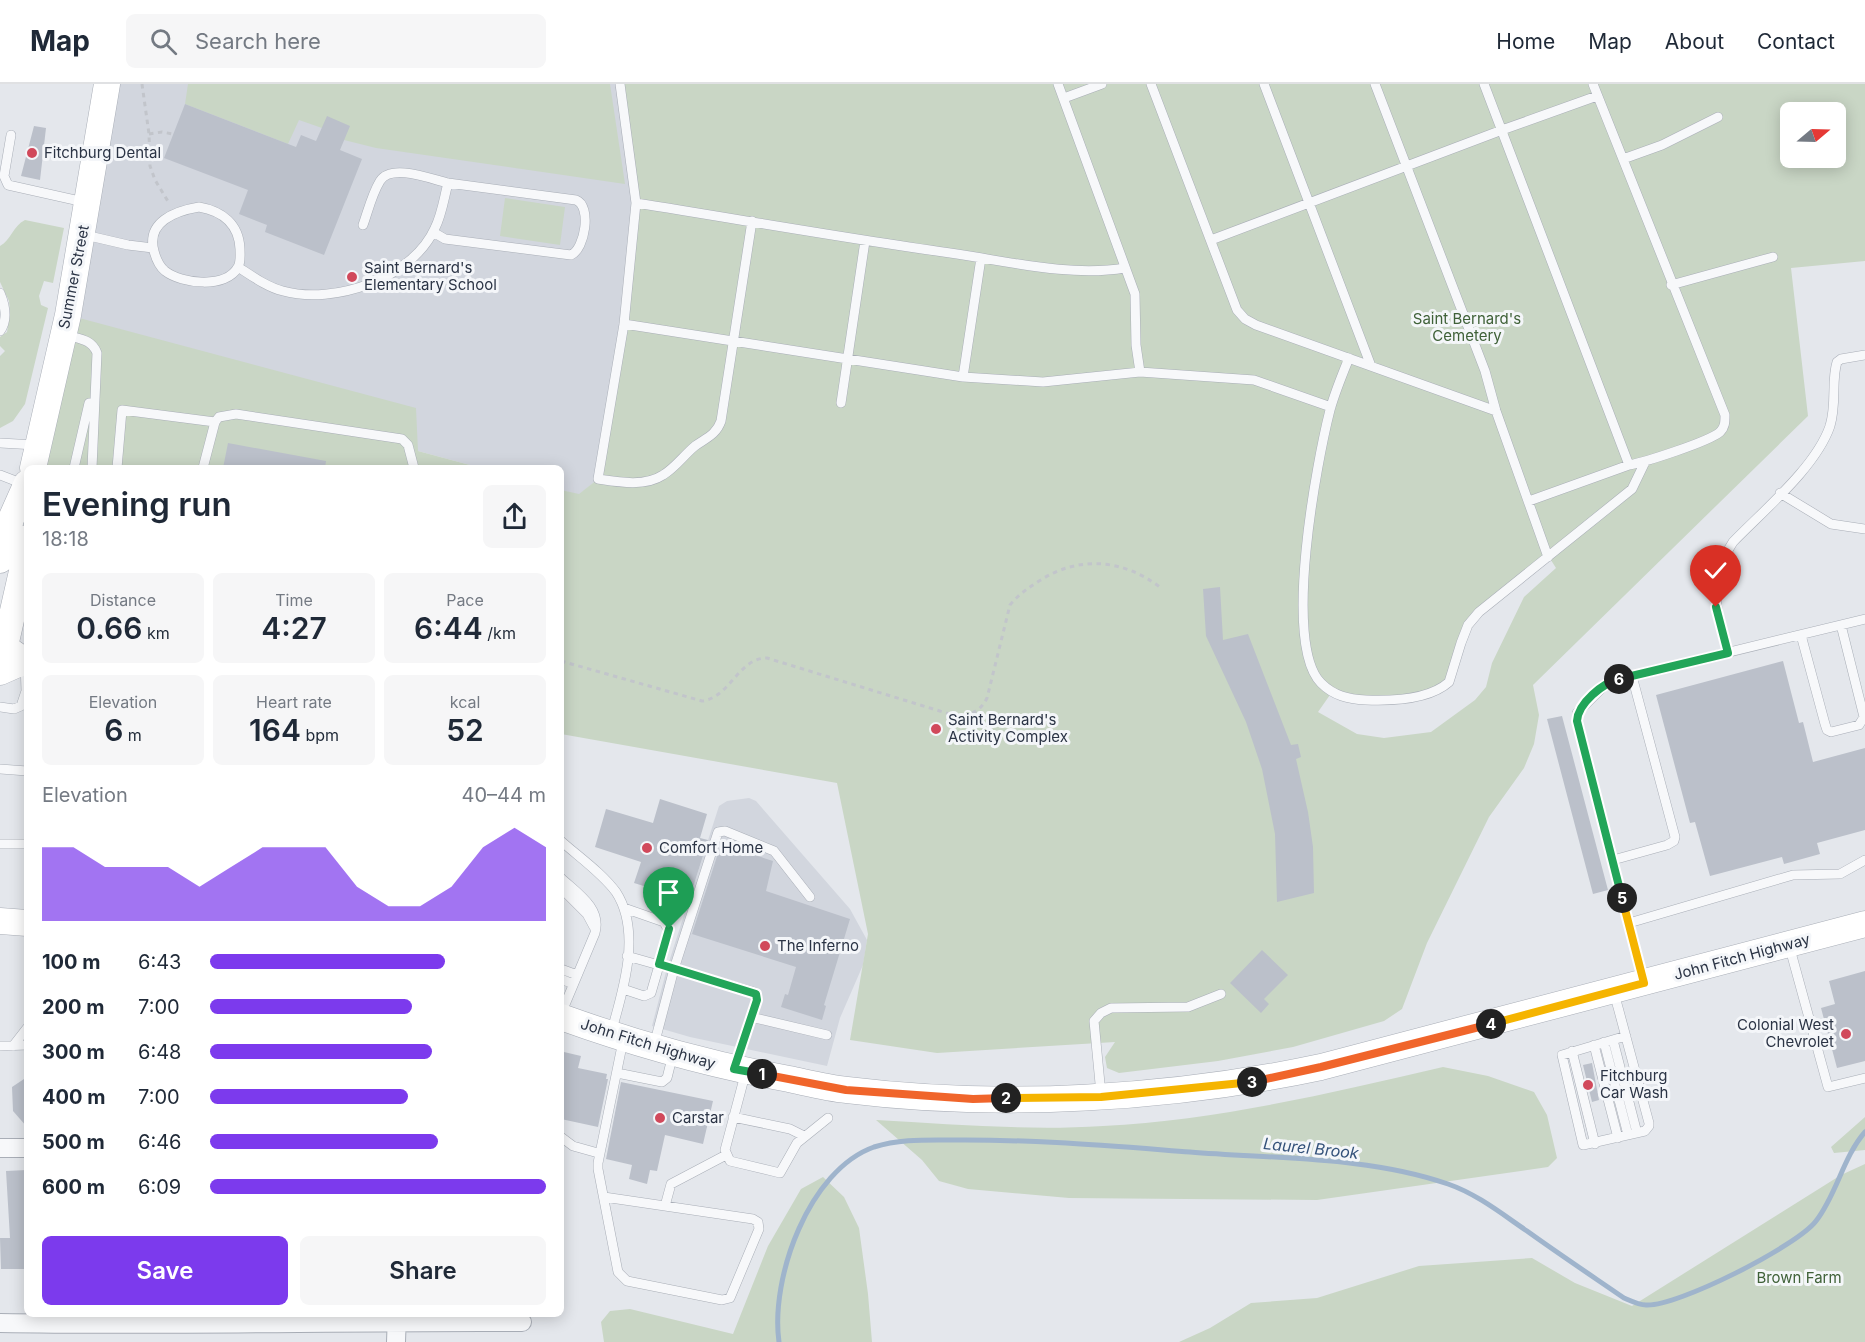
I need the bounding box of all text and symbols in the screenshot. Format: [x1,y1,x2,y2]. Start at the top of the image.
search box [126,14,546,68]
text: Map [30,24,90,58]
icon: search [147,25,180,58]
text: Search here [195,28,321,54]
text: Home [1496,29,1555,54]
text: Map [1588,29,1632,54]
text: About [1665,29,1724,54]
text: Contact [1757,29,1835,54]
north arrow [1780,102,1846,168]
map controls [1780,102,1846,168]
place label: Fitchburg Dental [44,143,161,162]
marker: Fitchburg Dental [25,146,39,160]
street label: Summer Street [54,223,93,331]
place label: Saint Bernard's Elementary School [364,258,497,294]
marker: Saint Bernard's Elementary School [345,270,359,284]
park label: Saint Bernard's Cemetery [1413,309,1521,345]
text: Evening run [42,484,232,524]
button: share [483,485,546,548]
text: 18:18 [42,527,89,551]
pin [1690,545,1741,607]
icon: check [1699,554,1732,587]
text: Distance [90,590,156,610]
text: Time [275,590,313,610]
text: Pace [446,590,484,610]
text: 0.66 [76,610,142,646]
text: 4:27 [261,610,327,646]
text: 6:44 [414,610,483,646]
text: km [142,623,170,643]
text: /km [483,623,516,643]
pin: 6 [1604,664,1634,694]
text: 6 [1614,669,1624,689]
text: Elevation [89,692,157,712]
text: Heart rate [256,692,332,712]
text: kcal [450,692,480,712]
place label: Saint Bernard's Activity Complex [948,710,1068,746]
text: 6 [104,712,123,748]
text: 164 [249,712,301,748]
text: 52 [446,712,484,748]
marker: Saint Bernard's Activity Complex [929,722,943,736]
text: m [123,725,142,745]
text: bpm [301,725,339,745]
text: Elevation [42,783,128,807]
text: 40–44 m [461,783,546,807]
place label: Comfort Home [659,838,763,857]
marker: Comfort Home [640,841,654,855]
pin [643,867,694,929]
icon: arrive [652,876,685,909]
pin: 5 [1607,883,1637,913]
text: 5 [1617,888,1627,908]
street label: John Fitch Highway [1672,929,1813,984]
place label: The Inferno [777,936,859,955]
marker: The Inferno [758,939,772,953]
text: 100 m [42,950,101,974]
text: 6:43 [138,950,181,974]
text: 200 m [42,995,105,1019]
text: 7:00 [138,995,180,1019]
pin: 4 [1476,1009,1506,1039]
street label: John Fitch Highway [578,1014,718,1073]
text: 4 [1486,1014,1496,1034]
place label: Colonial West Chevrolet [1737,1015,1834,1051]
marker: Colonial West Chevrolet [1839,1027,1853,1041]
text: 300 m [42,1040,105,1064]
text: 6:48 [138,1040,181,1064]
pin: 1 [747,1059,777,1089]
text: 1 [759,1064,765,1084]
place label: Fitchburg Car Wash [1600,1066,1668,1102]
pin: 3 [1237,1067,1267,1097]
text: 3 [1247,1072,1257,1092]
marker: Fitchburg Car Wash [1581,1078,1595,1092]
pin: 2 [991,1083,1021,1113]
text: 400 m [42,1085,106,1109]
text: 7:00 [138,1085,180,1109]
text: 2 [1001,1088,1011,1108]
place label: Carstar [672,1108,724,1127]
marker: Carstar [653,1111,667,1125]
text: 500 m [42,1130,105,1154]
text: 6:46 [138,1130,182,1154]
water label: Laurel Brook [1262,1133,1360,1163]
text: 600 m [42,1175,105,1199]
text: 6:09 [138,1175,181,1199]
button: Save [42,1236,288,1305]
button: Share [300,1236,546,1305]
park label: Brown Farm [1756,1268,1842,1287]

